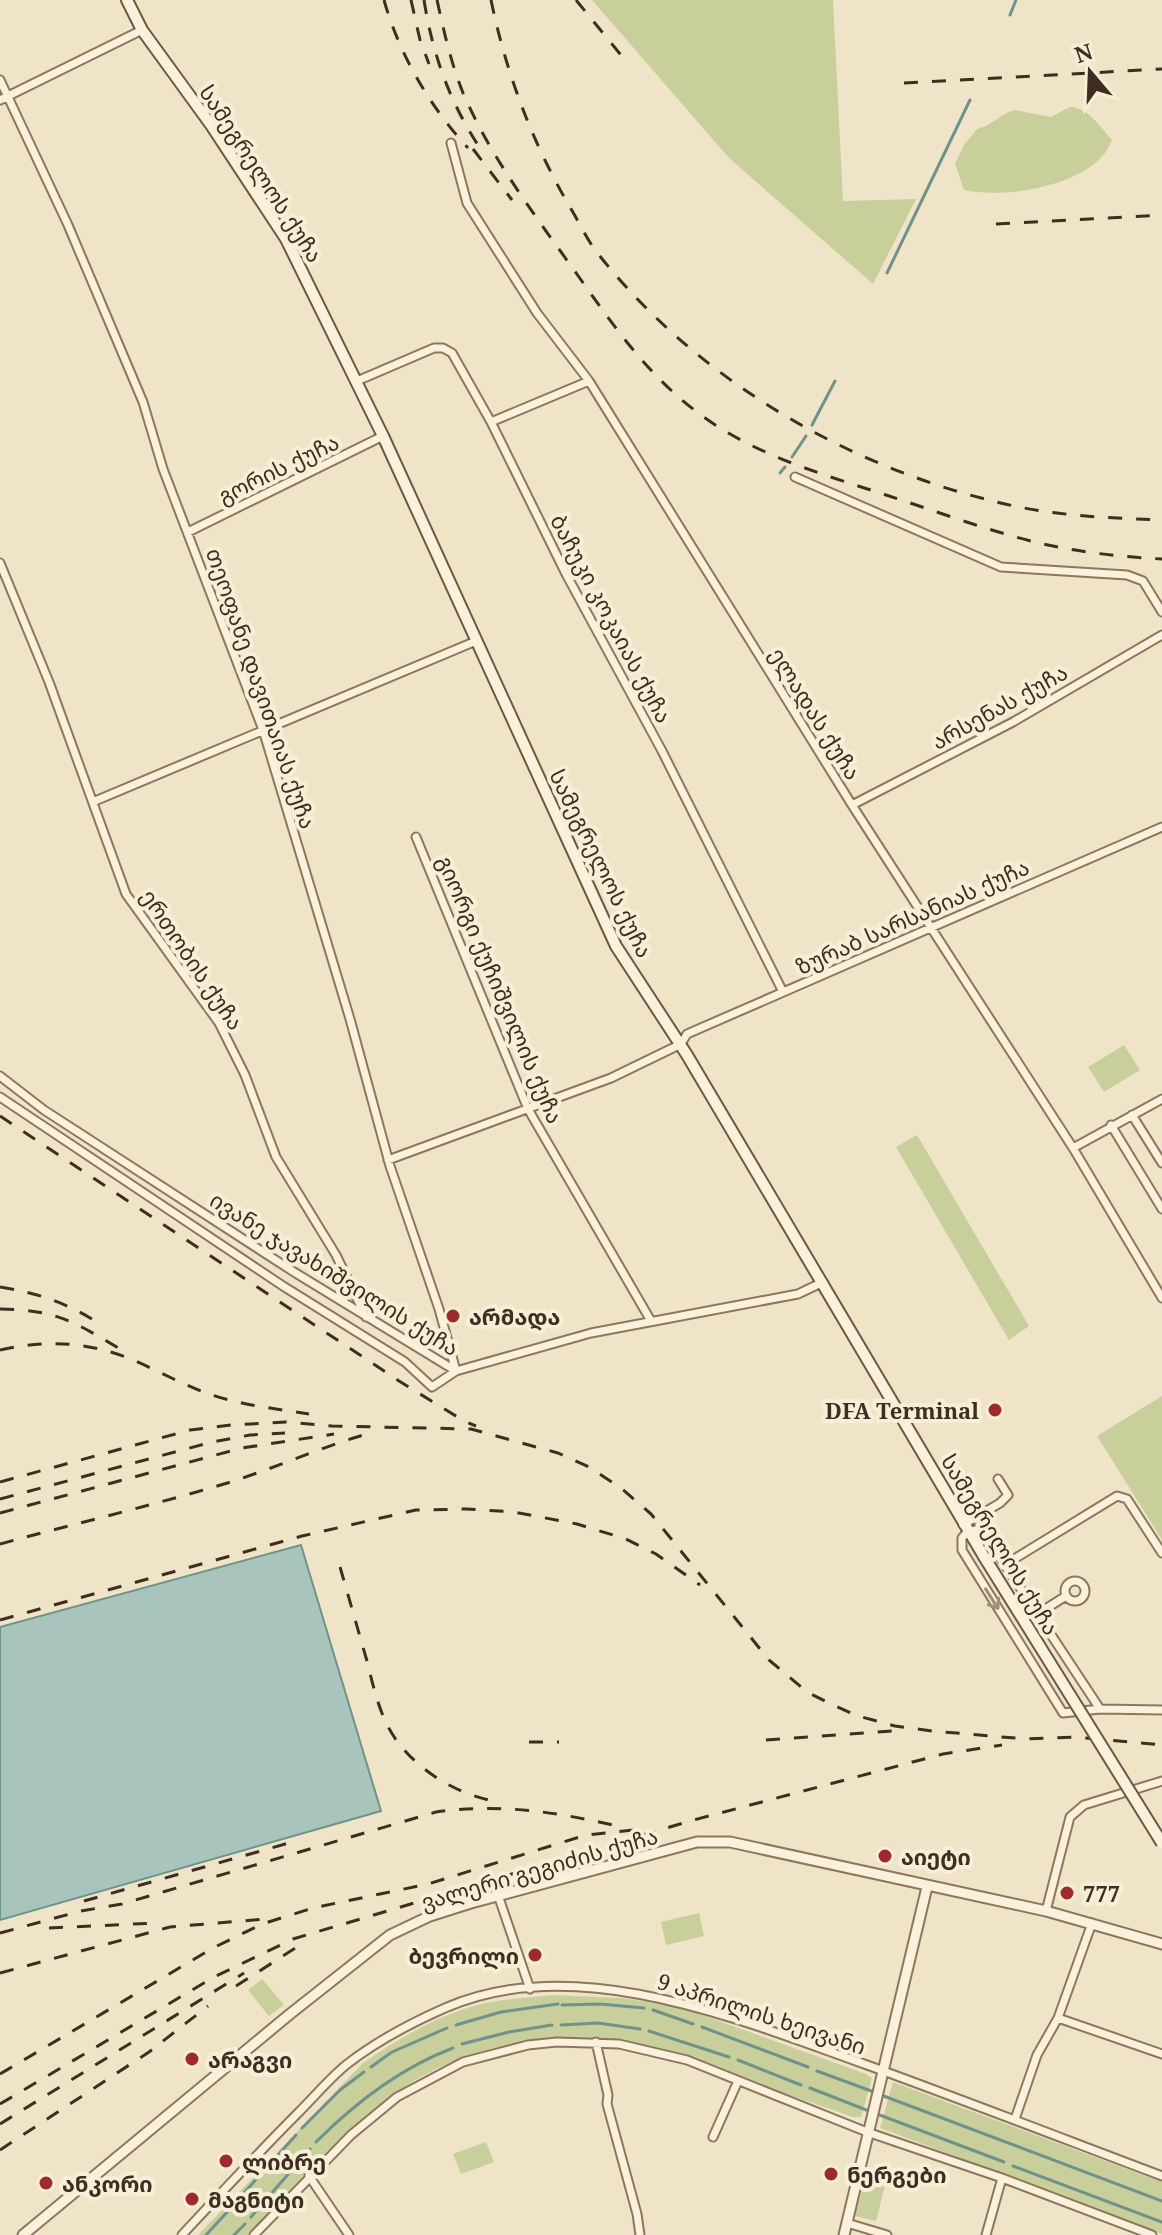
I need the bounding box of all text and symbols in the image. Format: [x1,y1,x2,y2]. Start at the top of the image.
north arrow [1050,32,1130,112]
text: N [1070,35,1096,69]
street label: სამეგრელოს ქუჩა [193,78,331,268]
street label: გორის ქუჩა [213,426,343,510]
street label: ბაჩუკი კოკაიას ქუჩა [544,508,680,728]
street label: თეოფანე დავითაიას ქუჩა [200,544,324,832]
street label: ელადას ქუჩა [763,641,869,785]
street label: არსენას ქუჩა [926,656,1072,756]
street label: სამეგრელოს ქუჩა [543,764,661,962]
street label: გიორგი ქუჩიშვილის ქუჩა [431,850,571,1128]
street label: ზურაბ სარსანიას ქუჩა [791,851,1033,981]
street label: ერთობის ქუჩა [135,883,251,1035]
street label: ივანე ჯავახიშვილის ქუჩა [205,1184,465,1362]
place label: არმადა [469,1301,560,1331]
marker: არმადა [444,1307,462,1325]
place label: DFA Terminal [825,1395,979,1425]
marker: DFA Terminal [986,1401,1004,1419]
street label: სამეგრელოს ქუჩა [935,1448,1067,1640]
one-way arrow [984,1587,1000,1610]
street label: ვალერი გეგიძის ქუჩა [417,1820,661,1916]
place label: აიეტი [901,1841,971,1871]
marker: აიეტი [876,1847,894,1865]
place label: 777 [1083,1878,1120,1908]
marker: 777 [1058,1884,1076,1902]
place label: ბევრილი [408,1940,519,1970]
marker: ბევრილი [526,1946,544,1964]
street label: 9 აპრილის ხეივანი [654,1965,870,2061]
place label: არაგვი [208,2044,292,2074]
marker: არაგვი [183,2050,201,2068]
place label: ლიბრე [242,2146,326,2176]
marker: ლიბრე [217,2152,235,2170]
place label: ნერგები [847,2159,946,2189]
marker: ნერგები [822,2165,840,2183]
place label: ანკორი [62,2168,153,2198]
marker: ანკორი [37,2174,55,2192]
place label: მაგნიტი [208,2184,304,2214]
marker: მაგნიტი [183,2190,201,2208]

